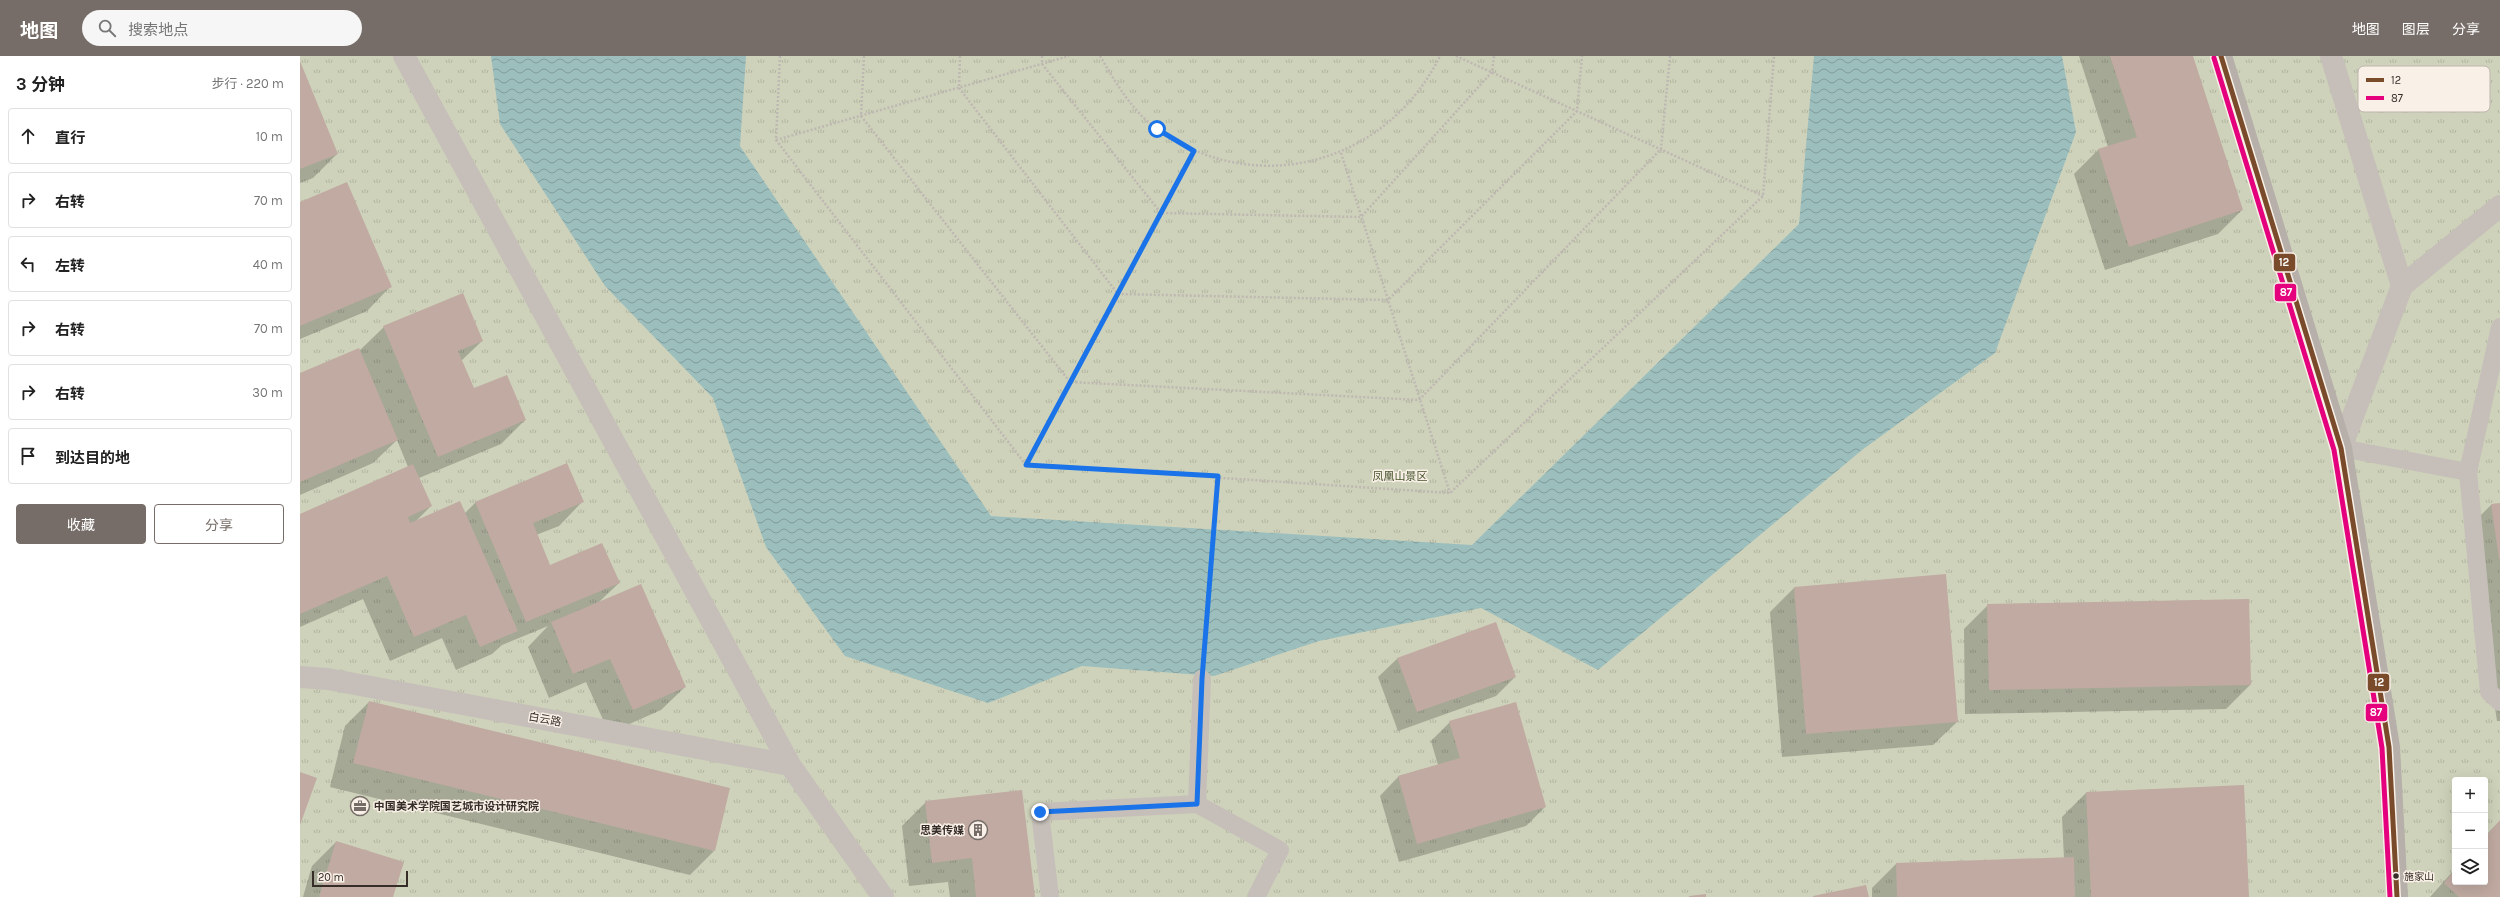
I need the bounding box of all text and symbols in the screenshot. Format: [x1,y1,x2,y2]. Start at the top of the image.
search box [82,10,362,46]
icon: search [96,17,118,39]
text: 地图 [20,20,58,42]
text: 搜索地点 [128,21,188,39]
text: 地图 [2352,21,2380,38]
text: 图层 [2402,21,2430,38]
text: 分享 [2452,21,2480,38]
legend [2358,66,2490,112]
text: 3 分钟 [16,74,65,94]
text: 12 [2391,74,2401,87]
text: 步行 · 220 m [211,76,284,91]
text: 87 [2391,92,2403,105]
route start [1148,120,1166,138]
icon: ahead [17,125,39,147]
text: 直行 [55,129,85,147]
text: 10 m [256,129,283,144]
icon: right [17,189,39,211]
text: 右转 [55,193,85,211]
text: 70 m [254,193,283,208]
icon: left [17,253,39,275]
line badge: 12 [2273,253,2296,272]
text: 12 [2279,256,2290,269]
text: 左转 [55,257,85,275]
text: 40 m [253,257,283,272]
line badge: 87 [2274,283,2297,302]
text: 87 [2280,286,2293,299]
icon: right [17,317,39,339]
text: 右转 [55,321,85,339]
text: 70 m [254,321,283,336]
icon: right [17,381,39,403]
text: 右转 [55,385,85,403]
text: 30 m [252,385,283,400]
icon: arrive [17,445,39,467]
text: 到达目的地 [55,449,130,467]
park label: 凤凰山景区 [1373,470,1428,483]
button: 收藏 [16,504,146,544]
button: 分享 [154,504,284,544]
line badge: 12 [2367,673,2390,692]
text: 12 [2374,676,2385,689]
line badge: 87 [2365,703,2388,722]
text: 87 [2370,706,2383,719]
street label: 白云路 [528,710,562,729]
map controls [2452,777,2488,885]
button: + [2452,777,2488,813]
office icon: 中国美术学院国艺城市设计研究院 [349,795,371,817]
place label: 中国美术学院国艺城市设计研究院 [374,800,539,813]
route end [1031,803,1049,821]
button: − [2452,813,2488,849]
building icon: 思美传媒 [967,819,989,841]
place label: 思美传媒 [920,824,964,837]
button: layers [2452,849,2488,885]
scale bar [312,869,408,888]
text: 20 m [318,871,344,884]
marker: 施家山 [2391,871,2401,881]
place label: 施家山 [2404,871,2434,883]

